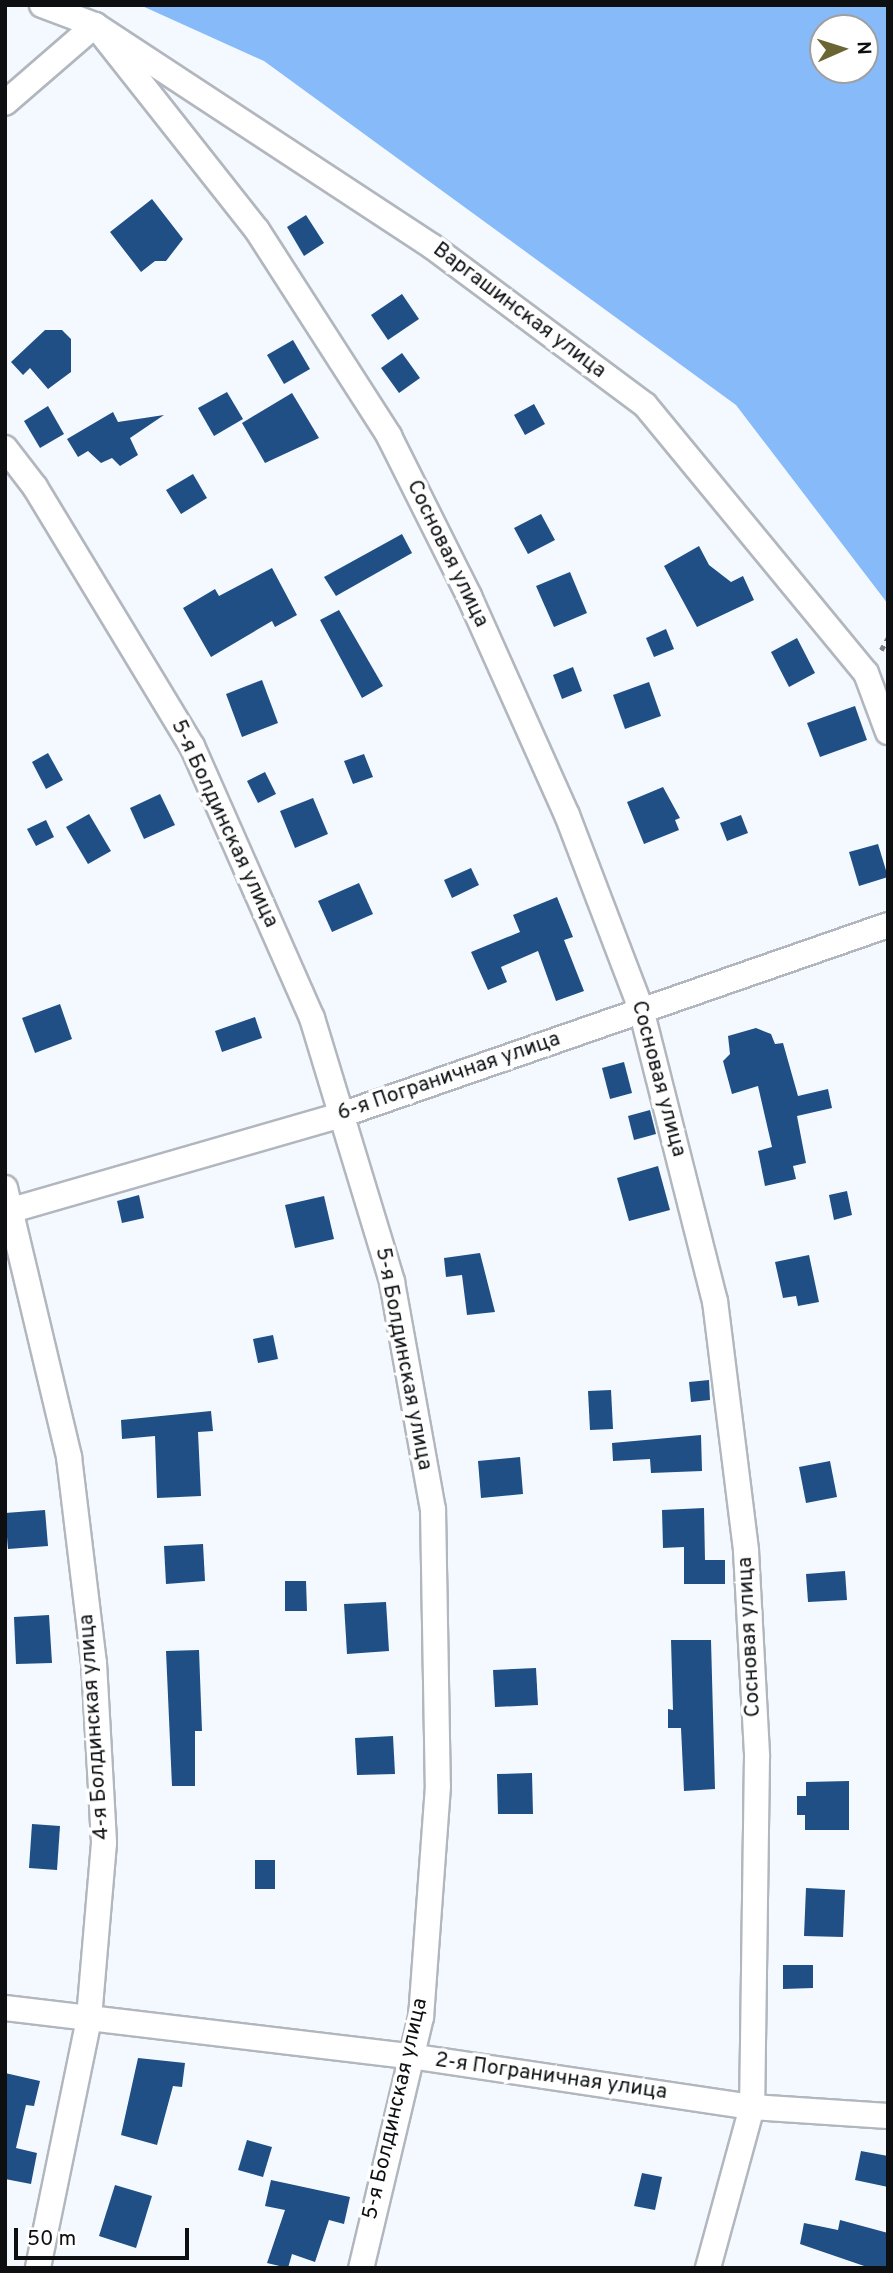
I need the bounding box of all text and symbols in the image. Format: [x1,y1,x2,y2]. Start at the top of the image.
north arrow [809,14,879,84]
text: N [851,41,875,55]
street label: Варгашинская улица [427,238,611,384]
street label: Сосновая улица [400,476,494,632]
street label: 5-я Болдинская улица [165,716,283,932]
street label: Сосновая улица [625,998,691,1160]
street label: 6-я Пограничная улица [334,1027,564,1127]
street label: 5-я Болдинская улица [369,1246,437,1472]
street label: Сосновая улица [733,1556,767,1718]
street label: 4-я Болдинская улица [75,1613,115,1841]
street label: 5-я Болдинская улица [358,1996,434,2222]
street label: 2-я Пограничная улица [433,2048,669,2106]
scale bar [18,2214,192,2258]
text: 50 m [27,2226,76,2253]

